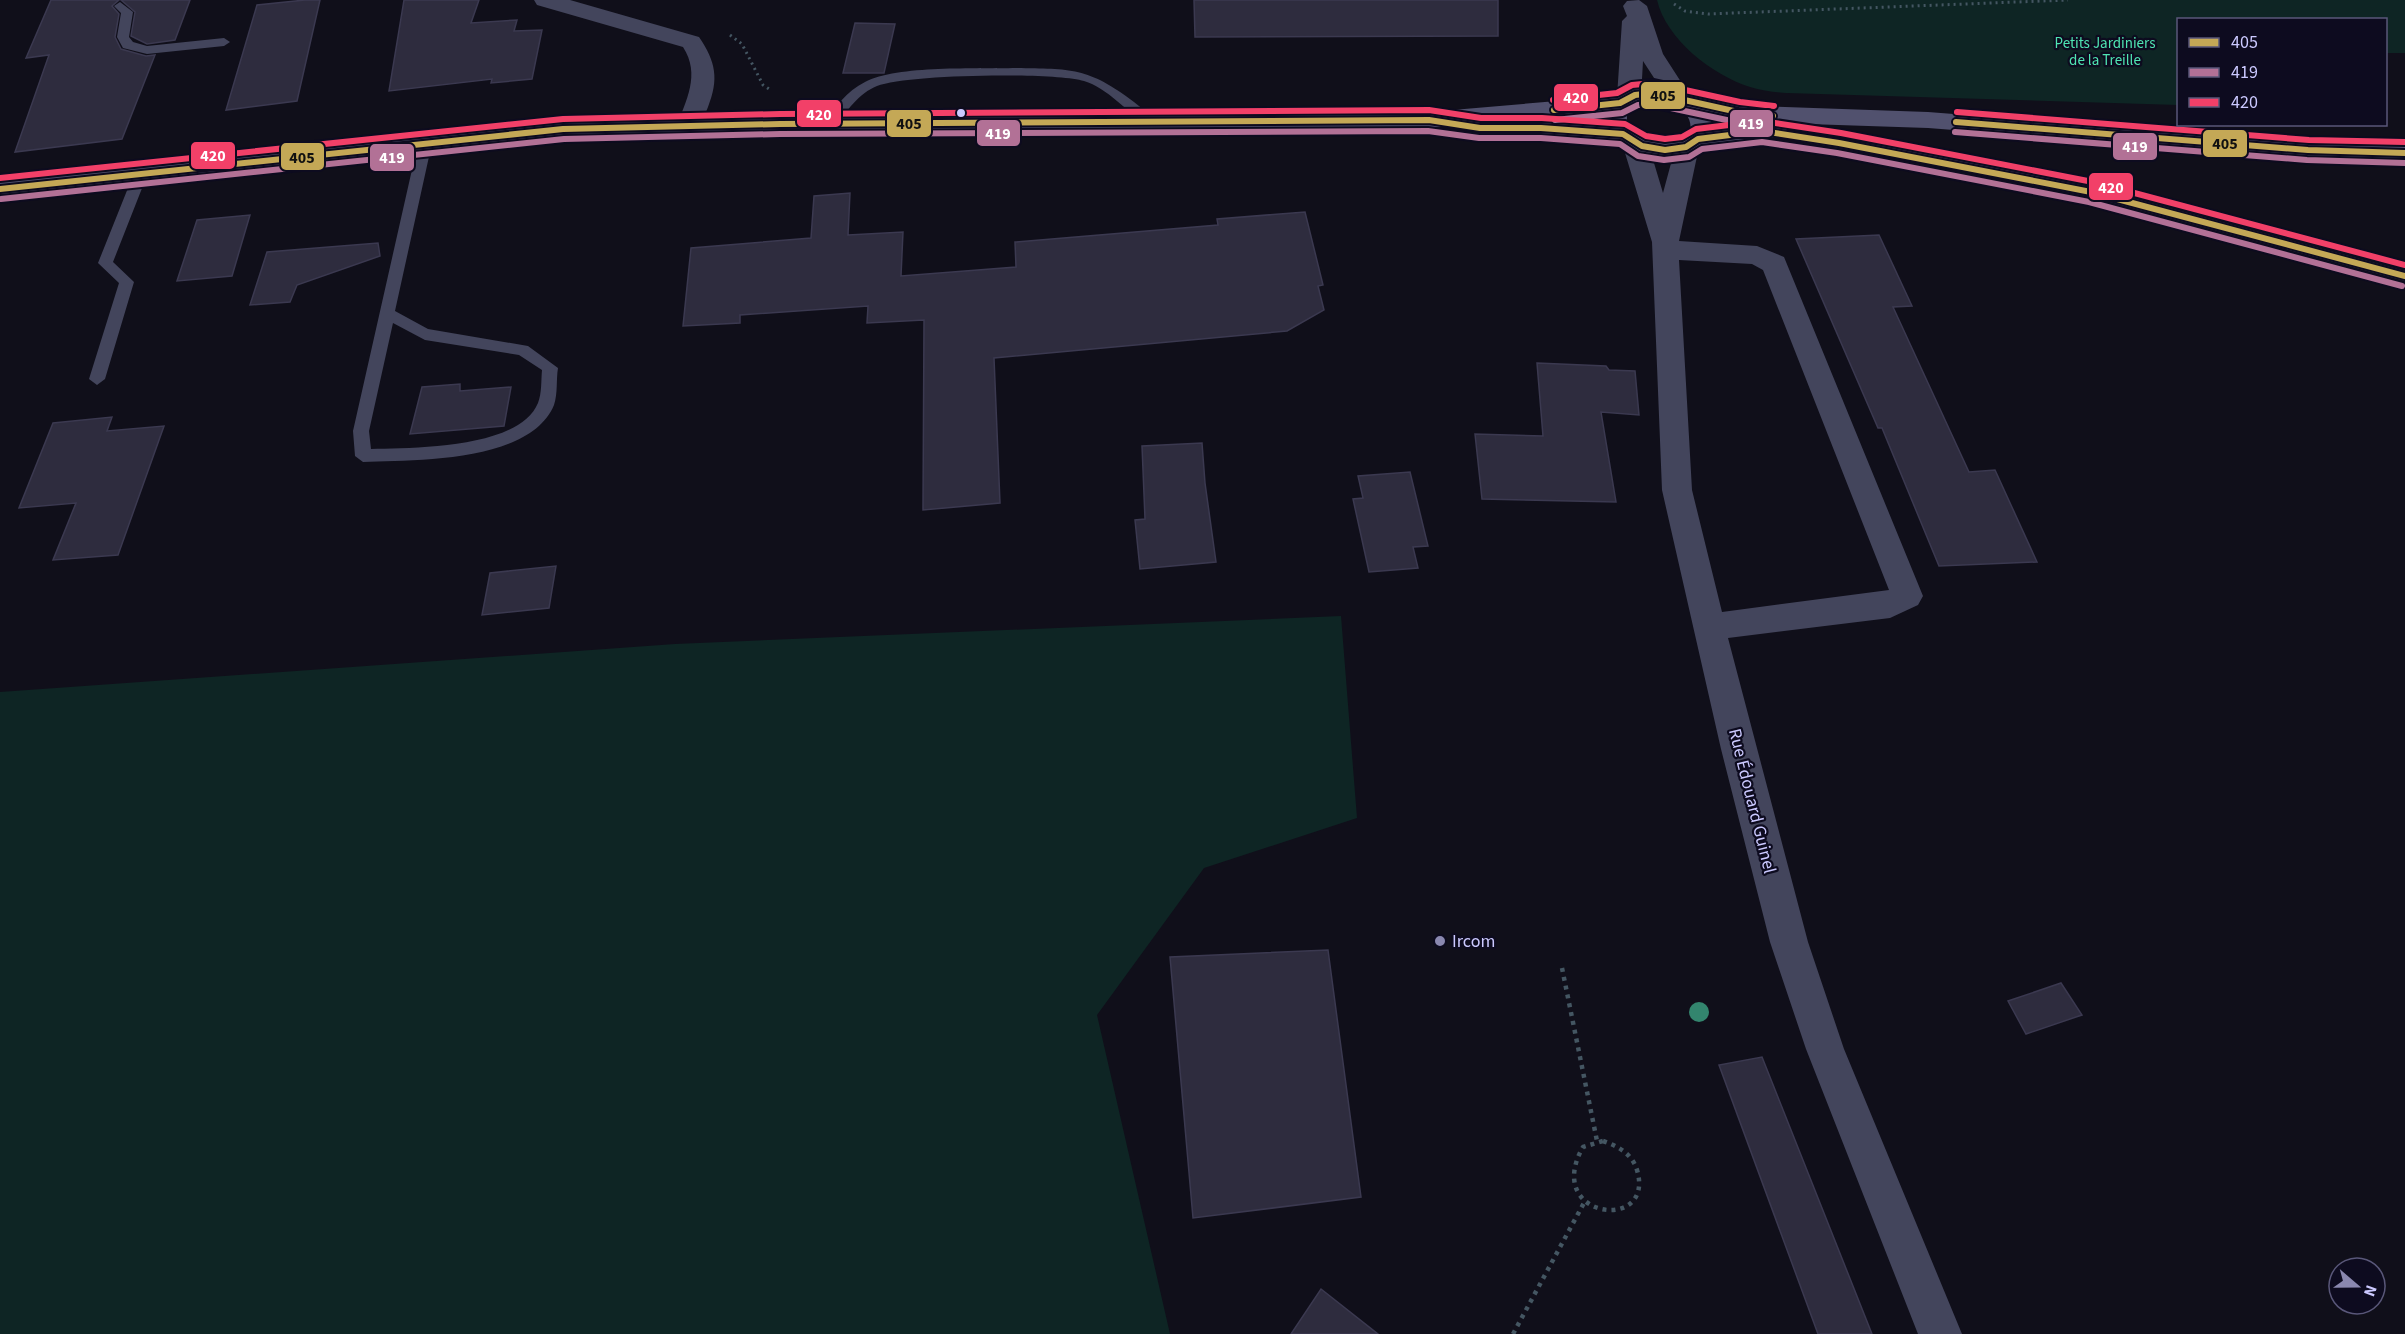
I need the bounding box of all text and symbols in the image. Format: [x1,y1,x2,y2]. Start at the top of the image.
legend [2177,18,2387,126]
text: 405 [2231,30,2258,55]
park label: Petits Jardiniers de la Treille [2055,33,2155,71]
text: 419 [2231,60,2258,85]
line badge: 405 [1640,81,1686,110]
line badge: 420 [1553,83,1599,112]
text: 405 [1650,85,1676,107]
text: 420 [1563,87,1589,109]
text: 420 [2231,90,2258,115]
line badge: 420 [796,99,842,128]
text: 420 [806,104,832,126]
unlabelled marker [955,107,967,119]
line badge: 405 [886,109,932,138]
line badge: 419 [1729,109,1774,138]
text: 405 [896,113,922,135]
text: 419 [1738,113,1764,135]
line badge: 419 [976,119,1021,147]
text: 419 [985,123,1011,145]
line badge: 405 [2202,129,2248,158]
line badge: 419 [2112,132,2158,161]
text: 405 [2212,133,2238,155]
text: 419 [2122,136,2148,158]
line badge: 420 [190,141,236,170]
line badge: 405 [280,142,325,171]
line badge: 419 [369,143,415,172]
text: 420 [200,145,226,167]
text: 405 [289,147,315,169]
text: 419 [379,147,405,169]
line badge: 420 [2088,172,2134,201]
text: 420 [2098,177,2124,199]
street label: Rue Édouard Guinel [1722,726,1782,876]
place label: Ircom [1452,929,1495,954]
marker: Ircom [1433,934,1447,948]
north arrow [2327,1256,2387,1316]
text: N [2358,1282,2382,1300]

